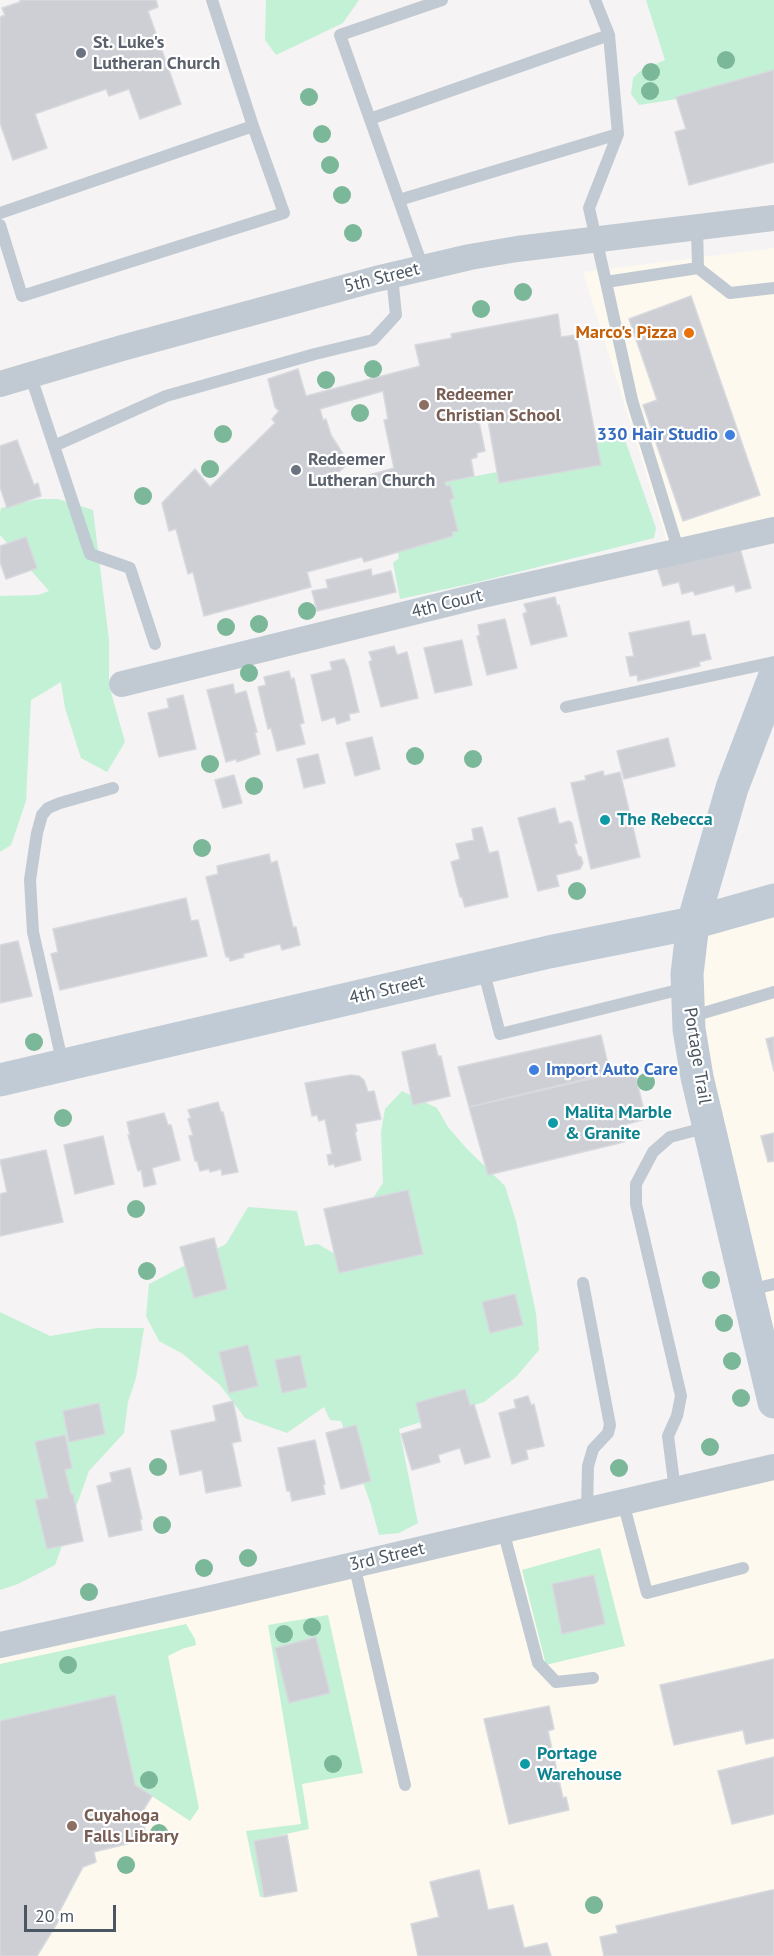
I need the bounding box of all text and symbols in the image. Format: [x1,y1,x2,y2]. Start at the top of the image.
place label: St. Luke's Lutheran Church [93,32,220,74]
marker: St. Luke's Lutheran Church [74,46,88,60]
street label: 5th Street [342,258,422,298]
place label: Marco's Pizza [576,322,677,344]
marker: Marco's Pizza [682,326,696,340]
place label: Redeemer Christian School [436,384,561,426]
marker: Redeemer Christian School [417,398,431,412]
place label: 330 Hair Studio [597,424,718,446]
marker: 330 Hair Studio [723,428,737,442]
place label: Redeemer Lutheran Church [308,449,435,492]
marker: Redeemer Lutheran Church [289,463,303,477]
street label: 4th Court [409,585,485,623]
place label: The Rebecca [617,809,713,831]
marker: The Rebecca [598,813,612,827]
street label: 4th Street [347,971,427,1009]
street label: Portage Trail [679,1006,715,1106]
place label: Import Auto Care [546,1059,678,1081]
marker: Import Auto Care [527,1063,541,1077]
place label: Malita Marble & Granite [565,1102,672,1144]
marker: Malita Marble & Granite [546,1116,560,1130]
street label: 3rd Street [347,1538,427,1576]
place label: Portage Warehouse [537,1743,622,1786]
marker: Portage Warehouse [518,1757,532,1771]
place label: Cuyahoga Falls Library [84,1805,179,1848]
marker: Cuyahoga Falls Library [65,1819,79,1833]
scale bar [27,1893,118,1931]
text: 20 m [35,1904,74,1927]

